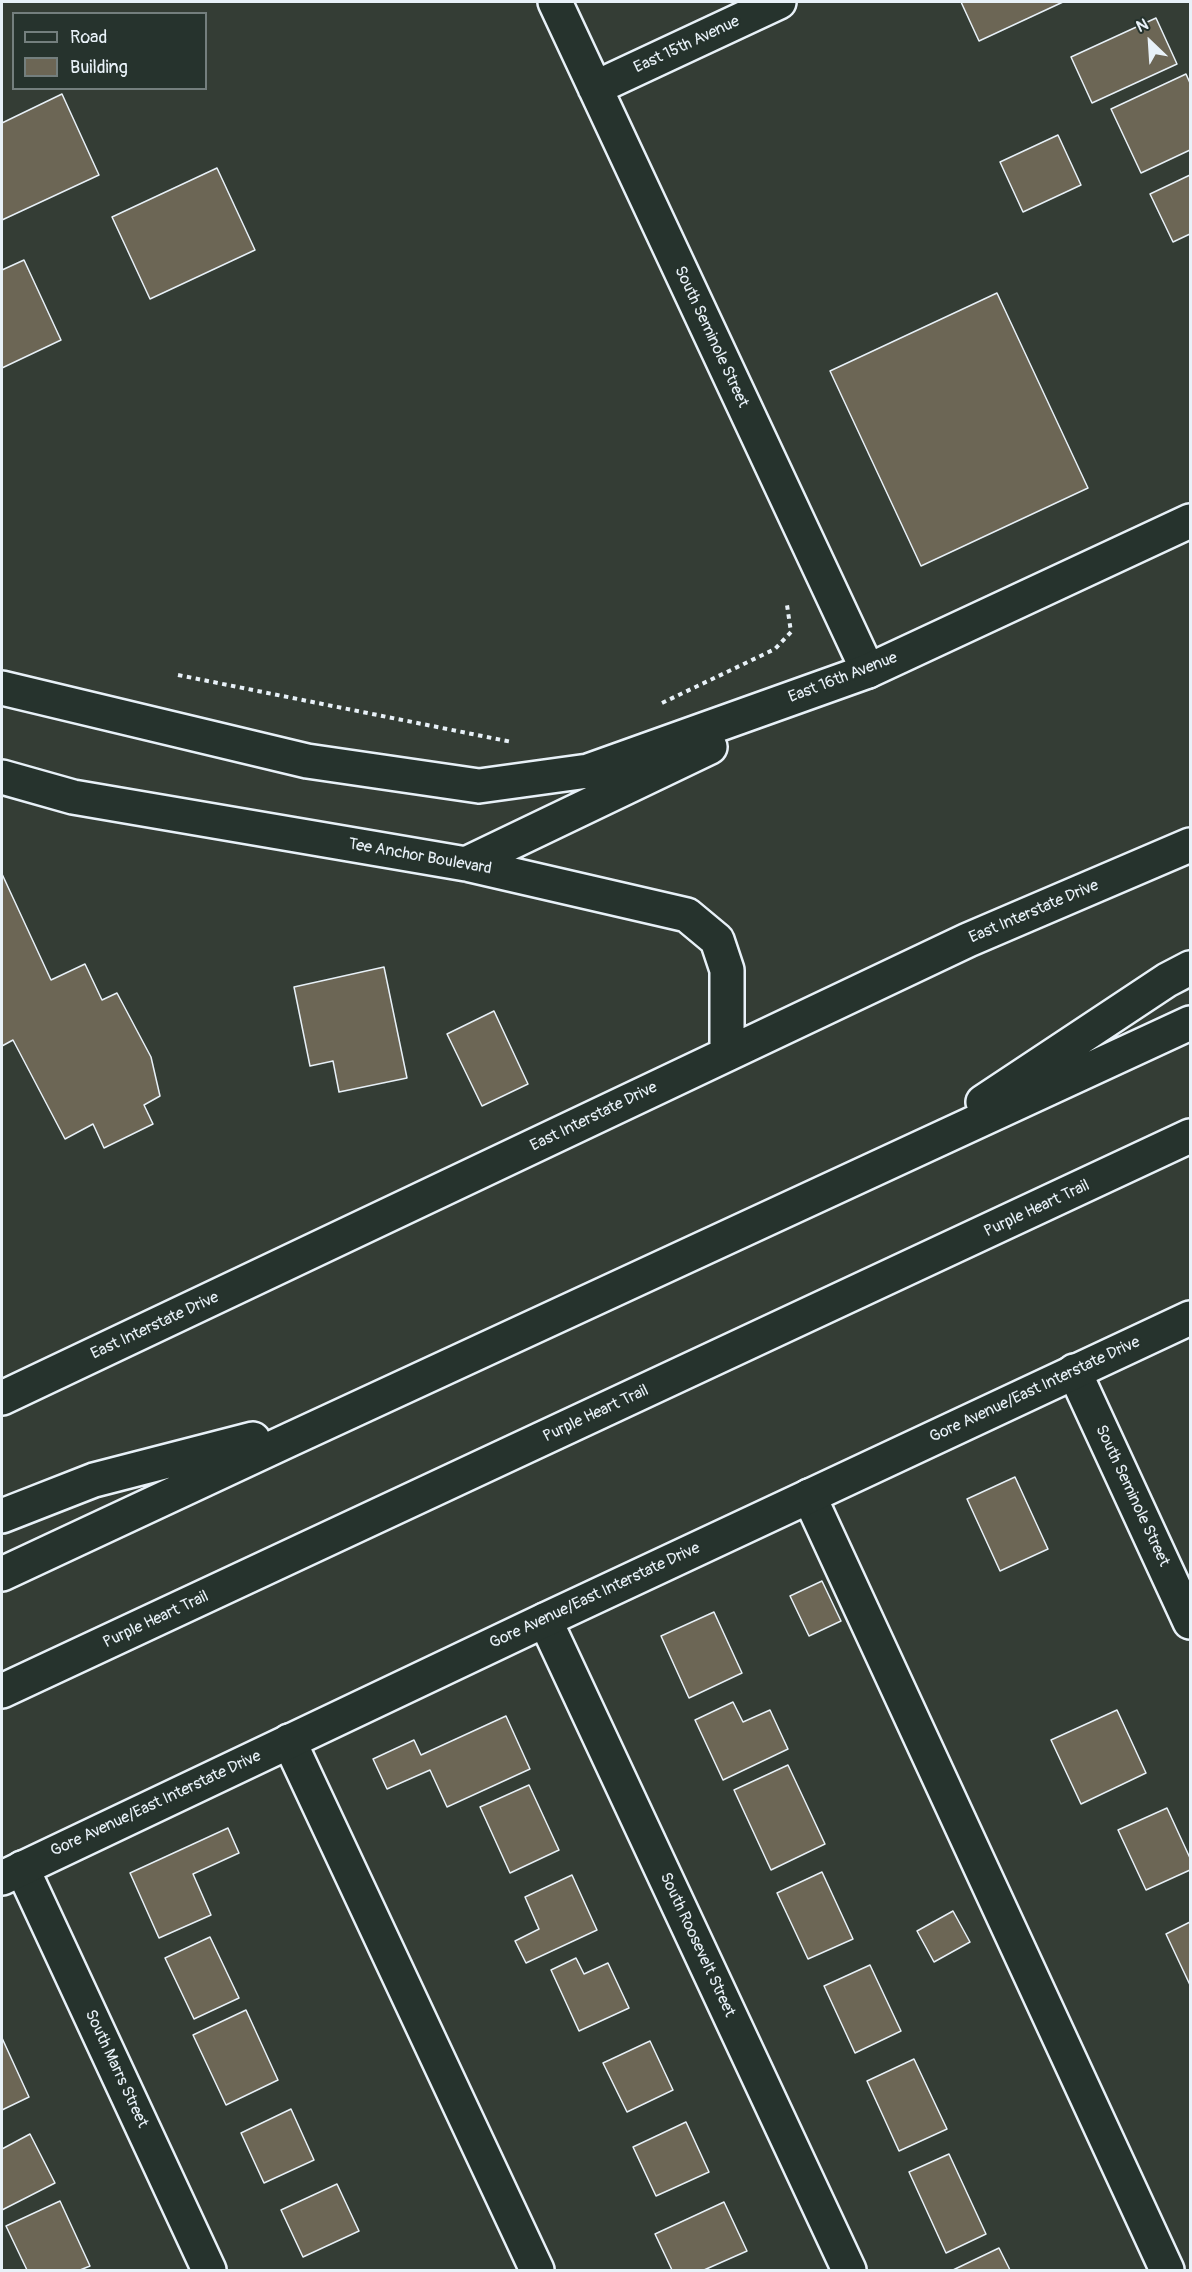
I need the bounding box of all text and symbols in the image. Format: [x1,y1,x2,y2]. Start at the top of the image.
legend [12,12,207,90]
street label: East 15th Avenue [631,12,743,78]
north arrow [1120,12,1180,72]
text: N [1133,14,1152,37]
text: Road [70,26,107,49]
text: Building [70,56,128,79]
street label: South Seminole Street [670,263,752,411]
street label: East 16th Avenue [786,648,900,708]
street label: Tee Anchor Boulevard [347,835,493,879]
street label: East Interstate Drive [966,876,1102,948]
street label: East Interstate Drive [527,1078,661,1156]
street label: Purple Heart Trail [981,1176,1093,1242]
street label: East Interstate Drive [88,1288,222,1364]
street label: Gore Avenue/East Interstate Drive [927,1333,1143,1447]
street label: Purple Heart Trail [540,1381,652,1447]
street label: South Seminole Street [1091,1422,1173,1570]
street label: Gore Avenue/East Interstate Drive [487,1539,703,1653]
street label: Purple Heart Trail [100,1587,212,1653]
street label: Gore Avenue/East Interstate Drive [48,1747,264,1861]
street label: South Roosevelt Street [655,1870,739,2020]
street label: South Marrs Street [80,2007,152,2131]

